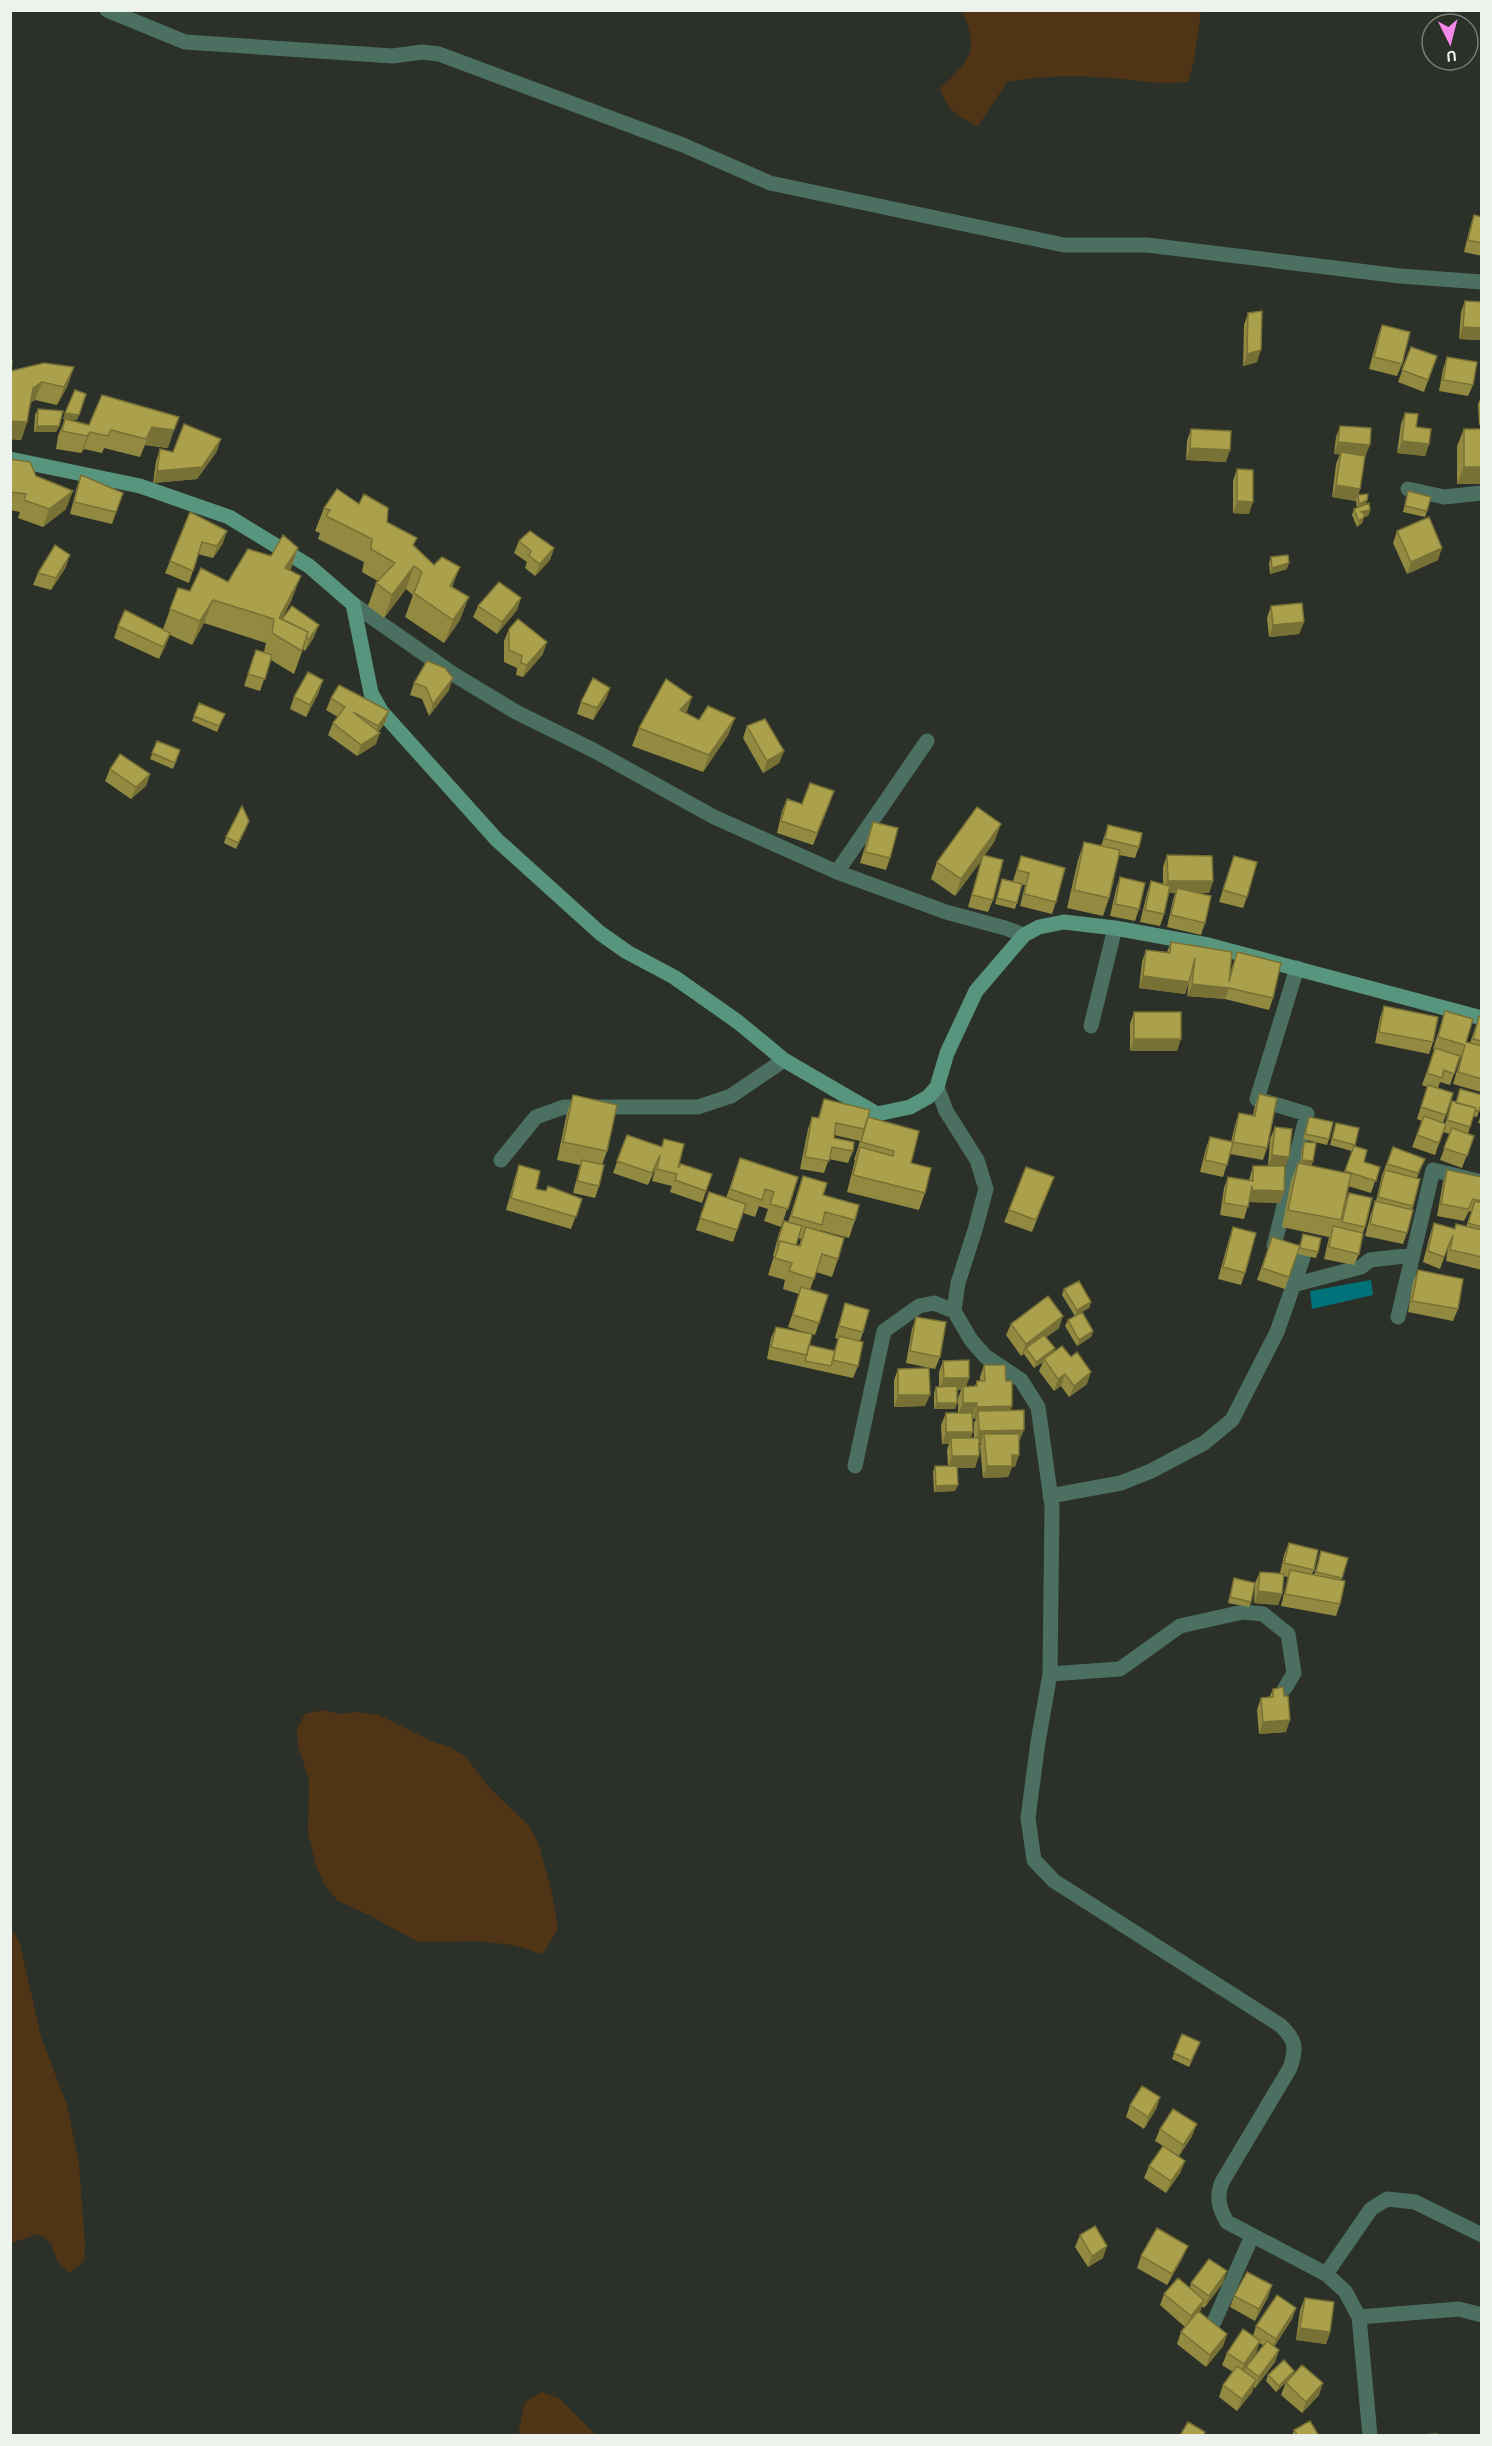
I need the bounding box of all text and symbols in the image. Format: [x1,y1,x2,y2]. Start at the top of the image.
north arrow [1420,12,1480,72]
text: U [1446,47,1457,64]

